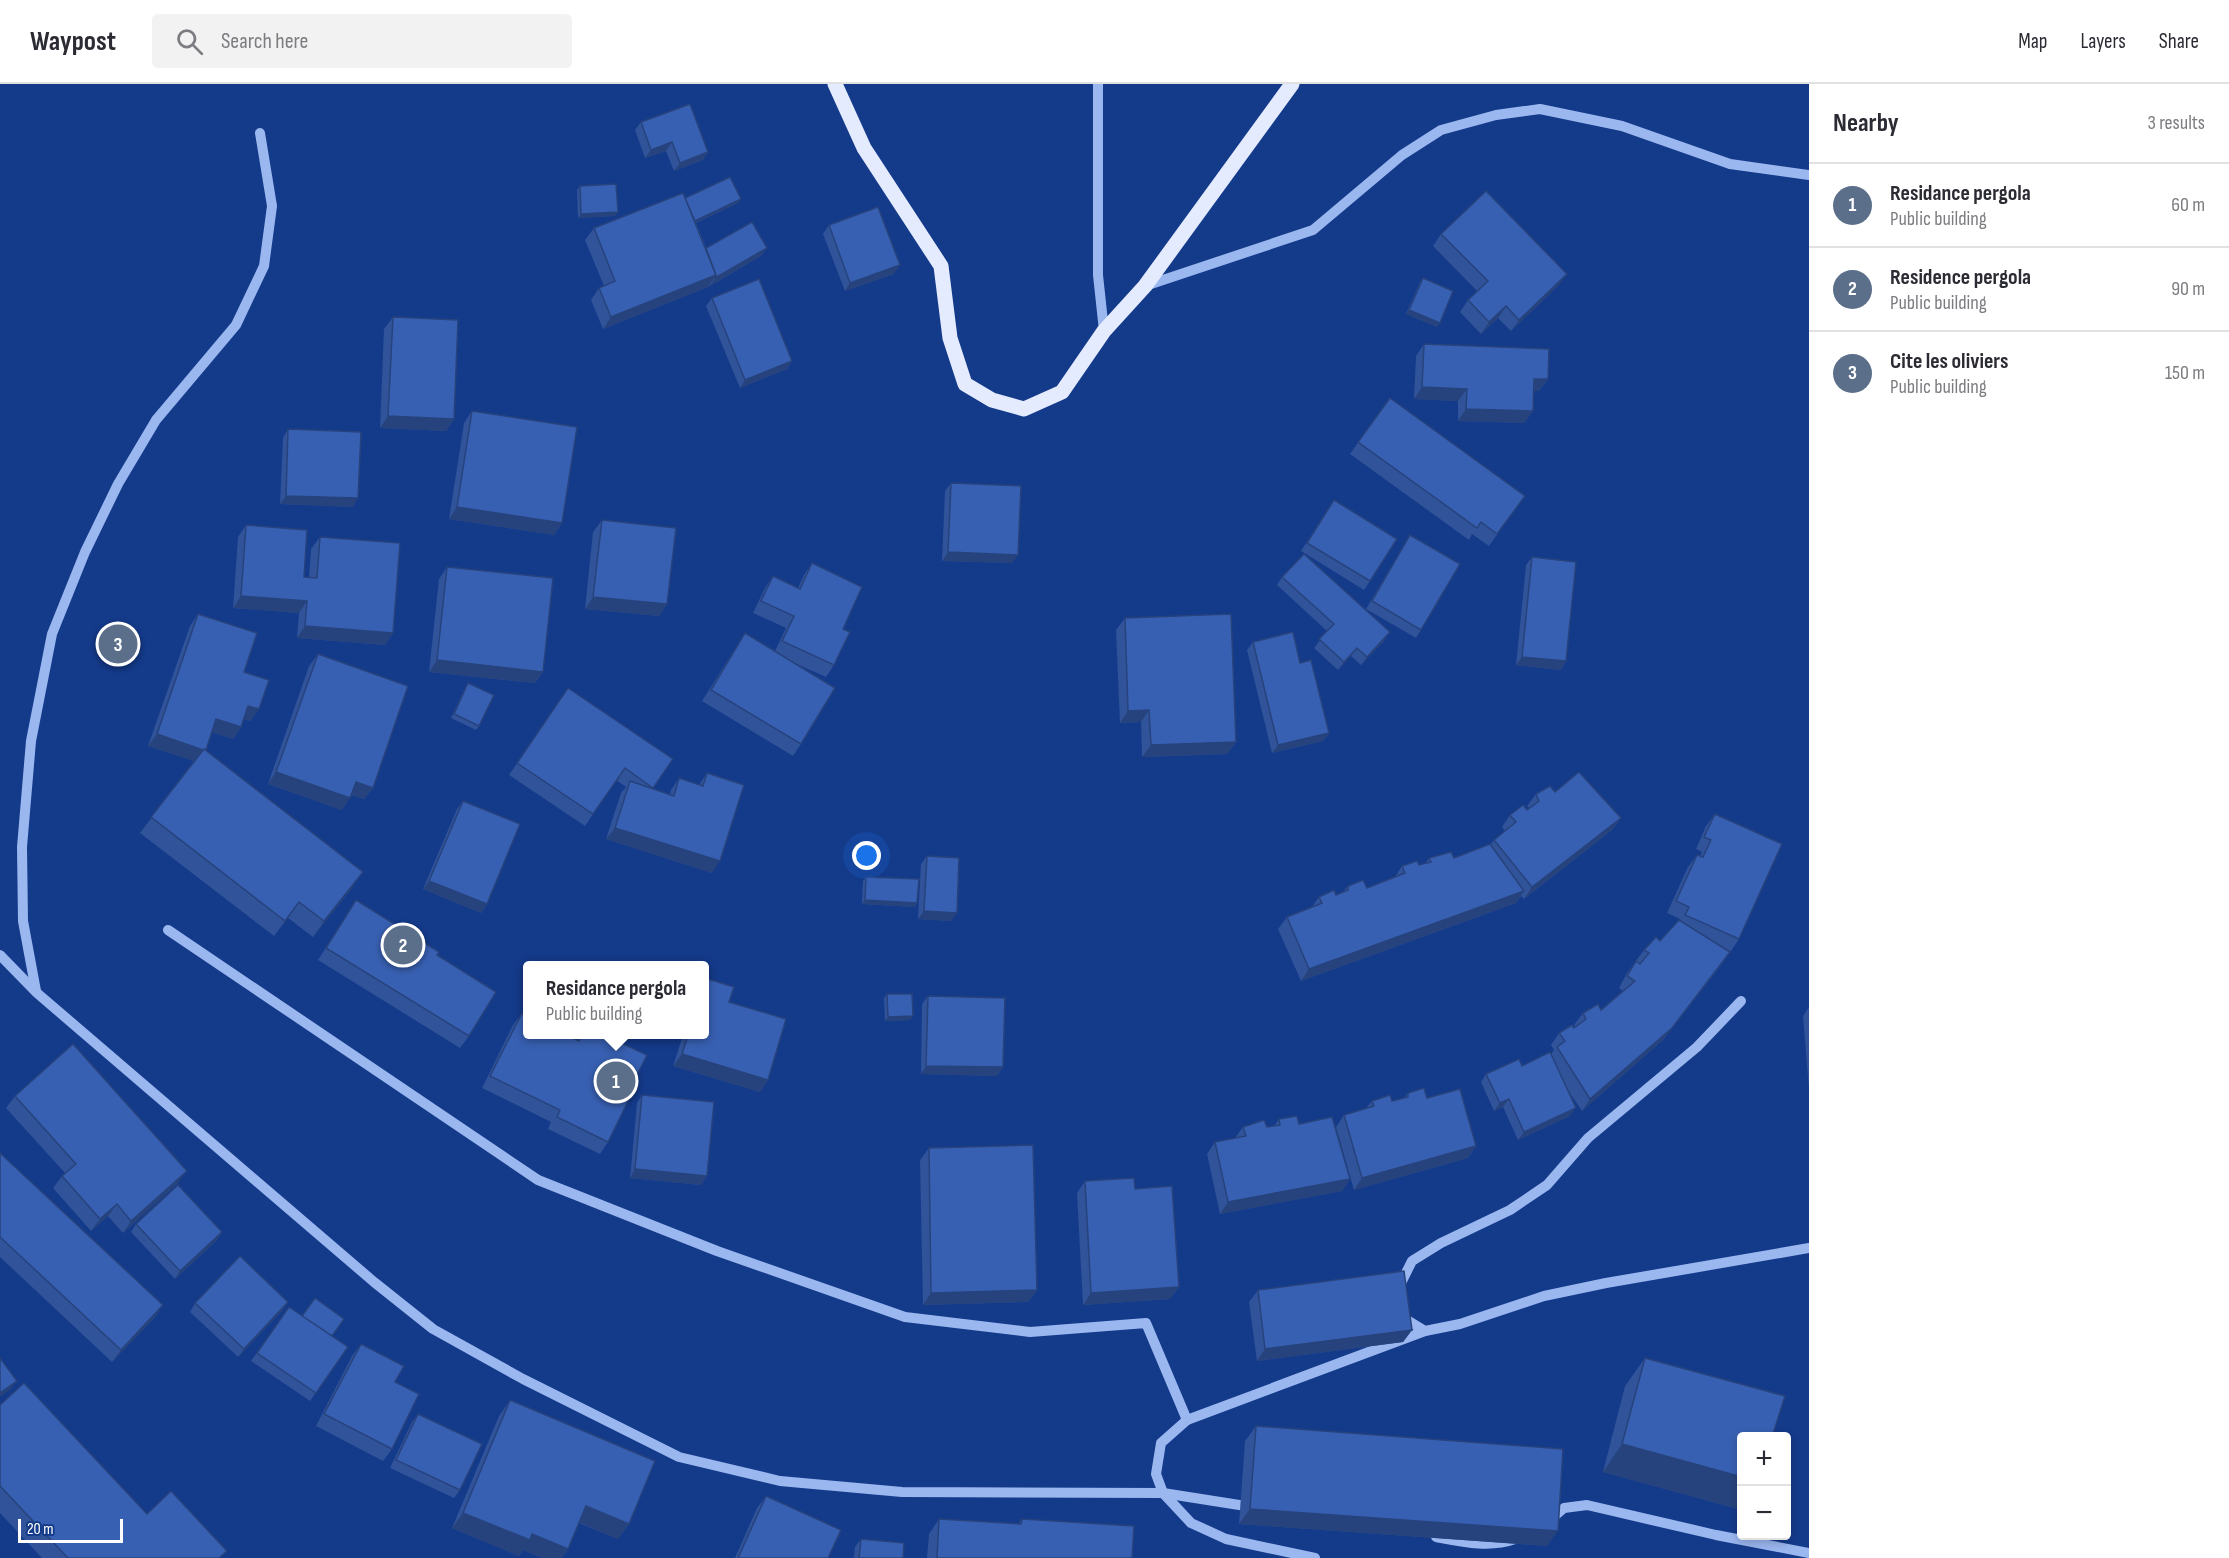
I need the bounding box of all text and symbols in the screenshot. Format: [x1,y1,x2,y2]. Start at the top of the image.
search box [152,14,572,68]
text: Waypost [30,25,116,58]
icon: search [173,25,206,58]
text: Search here [221,28,308,55]
text: Map [2018,29,2047,54]
text: Layers [2080,29,2126,54]
text: Share [2159,29,2199,54]
text: Nearby [1833,108,1899,139]
text: 3 results [2148,111,2205,135]
text: Residance pergola [1890,180,2031,207]
text: 1 [1849,193,1856,217]
text: 60 m [2171,193,2205,217]
text: Public building [1890,207,1987,231]
text: Residence pergola [1890,264,2031,291]
text: 2 [1848,277,1857,301]
text: 90 m [2171,277,2205,301]
text: Public building [1890,291,1987,315]
text: Cite les oliviers [1890,348,2008,375]
text: 3 [1848,361,1857,385]
text: 150 m [2165,361,2205,385]
text: Public building [1890,375,1987,399]
pin: 3 [98,622,138,666]
your location [852,841,881,870]
pin: 2 [384,922,422,968]
popup [523,961,709,1039]
text: Residance pergola [546,975,686,1002]
text: Public building [546,1002,642,1026]
pin: 1 [596,1058,636,1104]
map controls [1737,1432,1791,1540]
button: + [1737,1432,1791,1486]
button: − [1737,1486,1791,1540]
scale bar [18,1516,123,1544]
text: 20 m [27,1520,54,1539]

